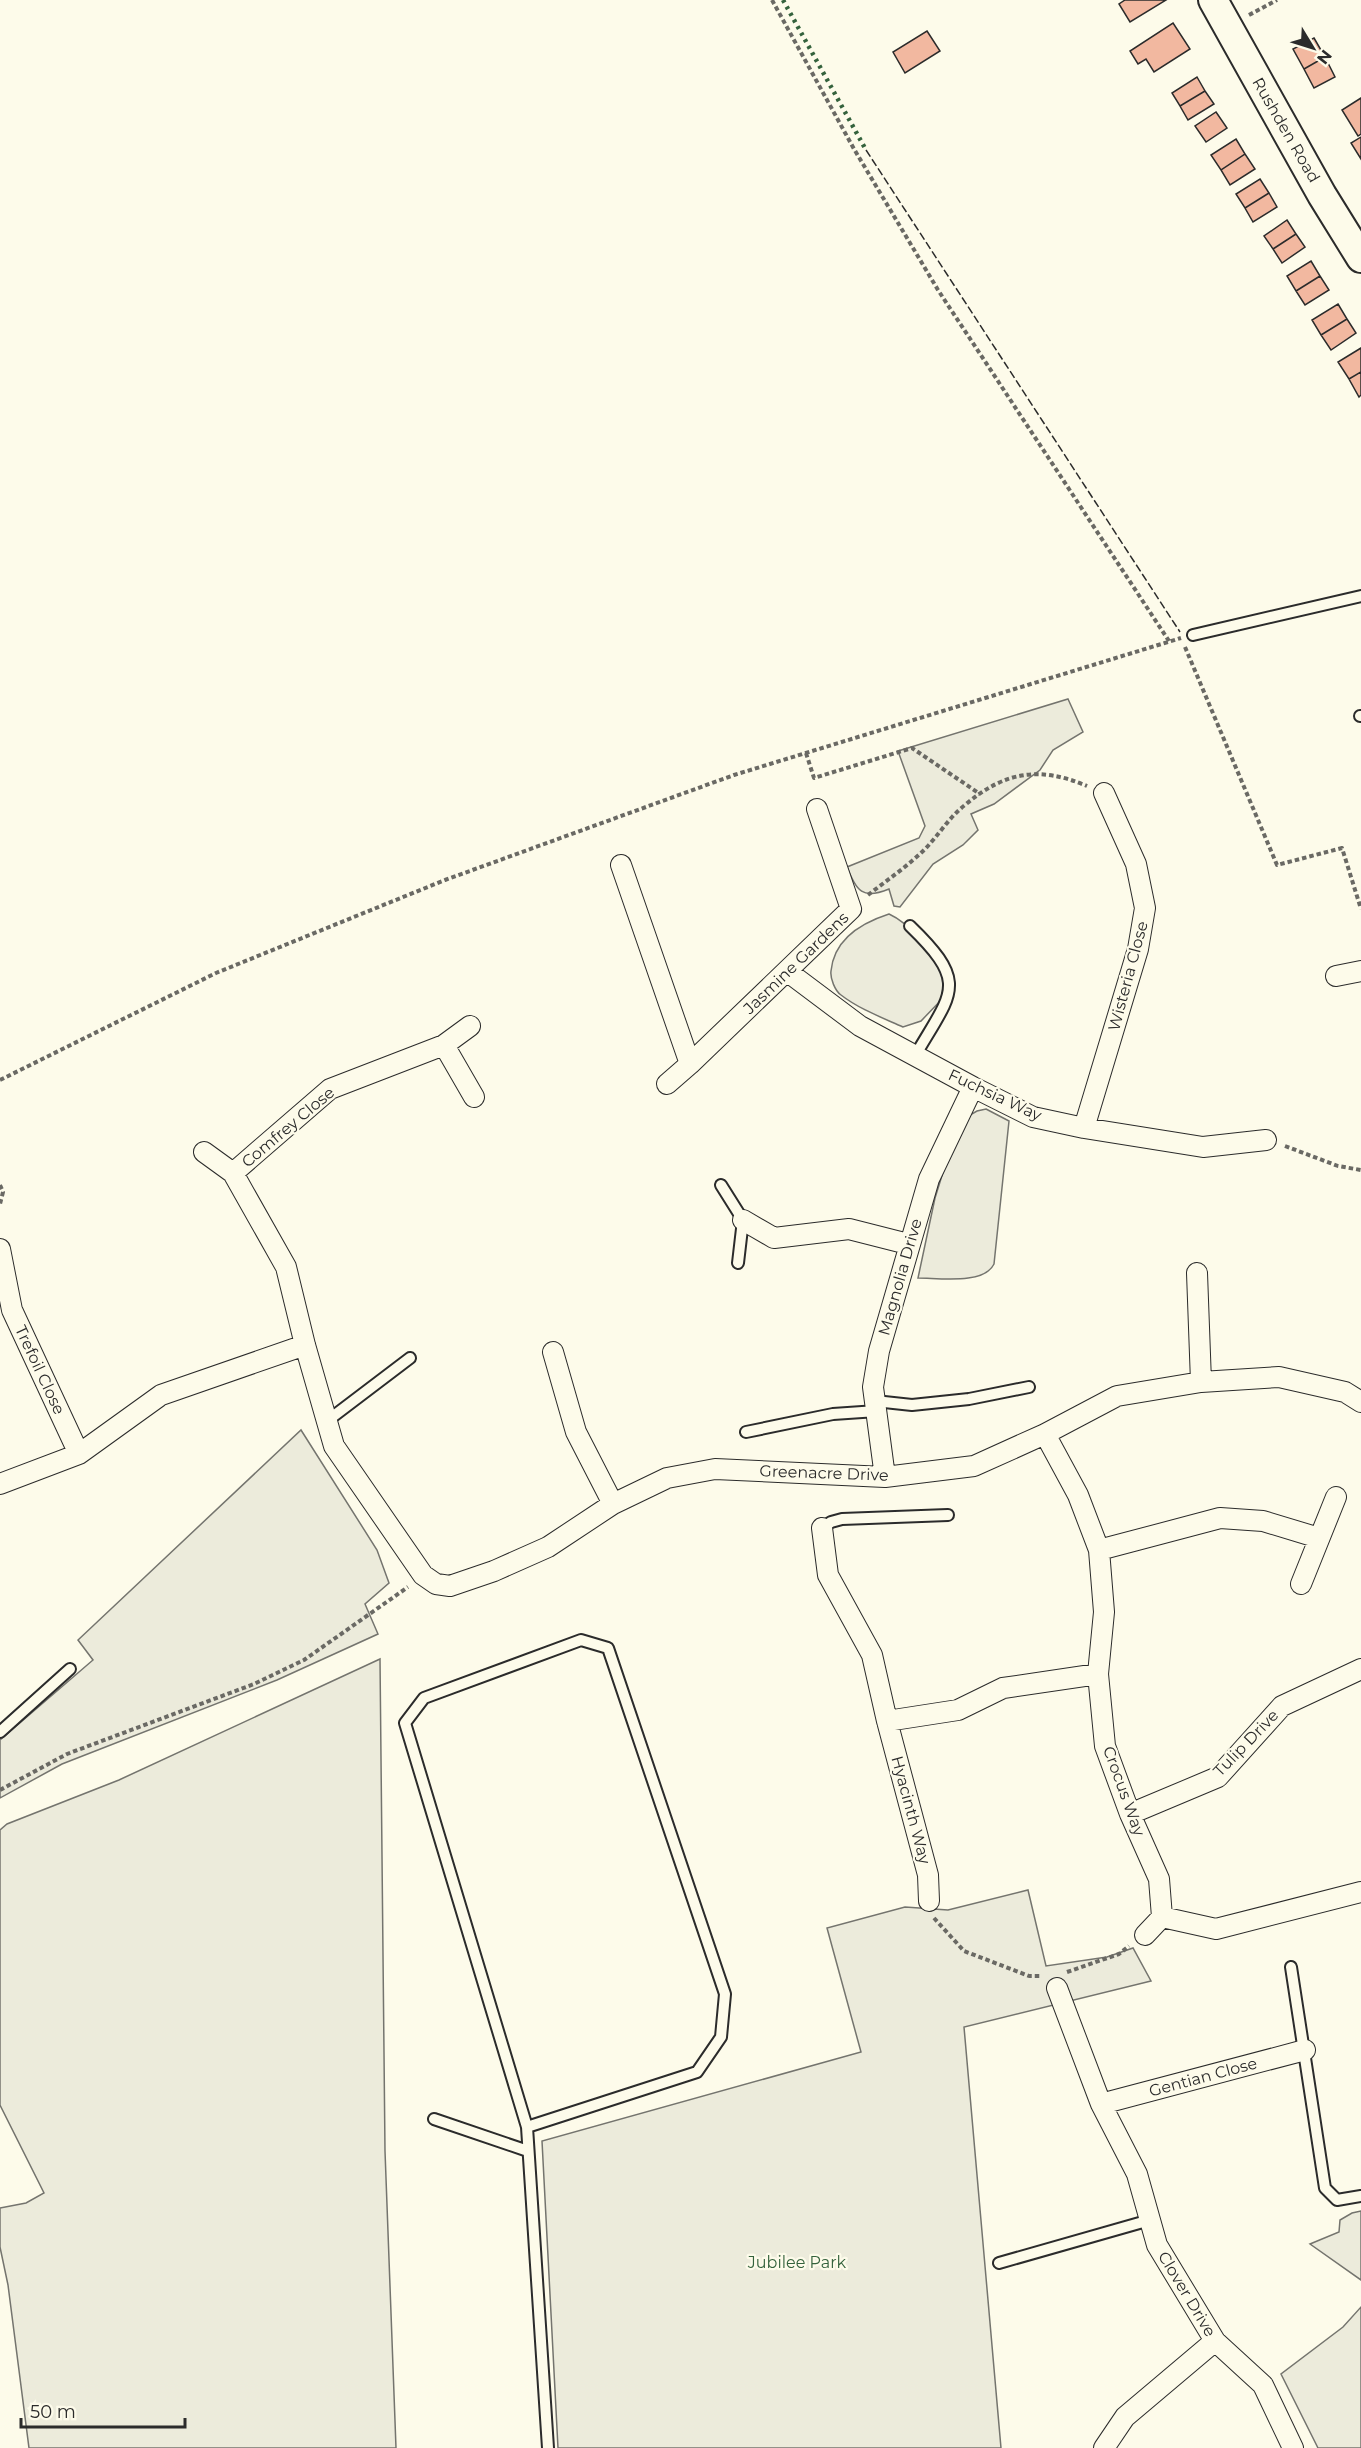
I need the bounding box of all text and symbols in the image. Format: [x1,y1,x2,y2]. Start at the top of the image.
north arrow [1283,18,1343,78]
text: N [1313,46,1336,68]
street label: Rushden Road [1248,74,1324,186]
street label: Jasmine Gardens [739,908,853,1019]
street label: Wisteria Close [1104,919,1152,1033]
street label: Fuchsia Way [945,1065,1045,1125]
street label: Comfrey Close [238,1083,338,1171]
street label: Magnolia Drive [874,1216,926,1338]
street label: Trefoil Close [11,1322,69,1418]
street label: Greenacre Drive [759,1461,889,1485]
street label: Tulip Drive [1210,1706,1282,1780]
street label: Crocus Way [1099,1744,1149,1839]
street label: Hyacinth Way [887,1754,935,1866]
street label: Gentian Close [1147,2053,1259,2101]
street label: Clover Drive [1154,2248,1220,2340]
park label: Jubilee Park [747,2253,847,2272]
scale bar [21,2391,184,2429]
text: 50 m [30,2401,76,2423]

